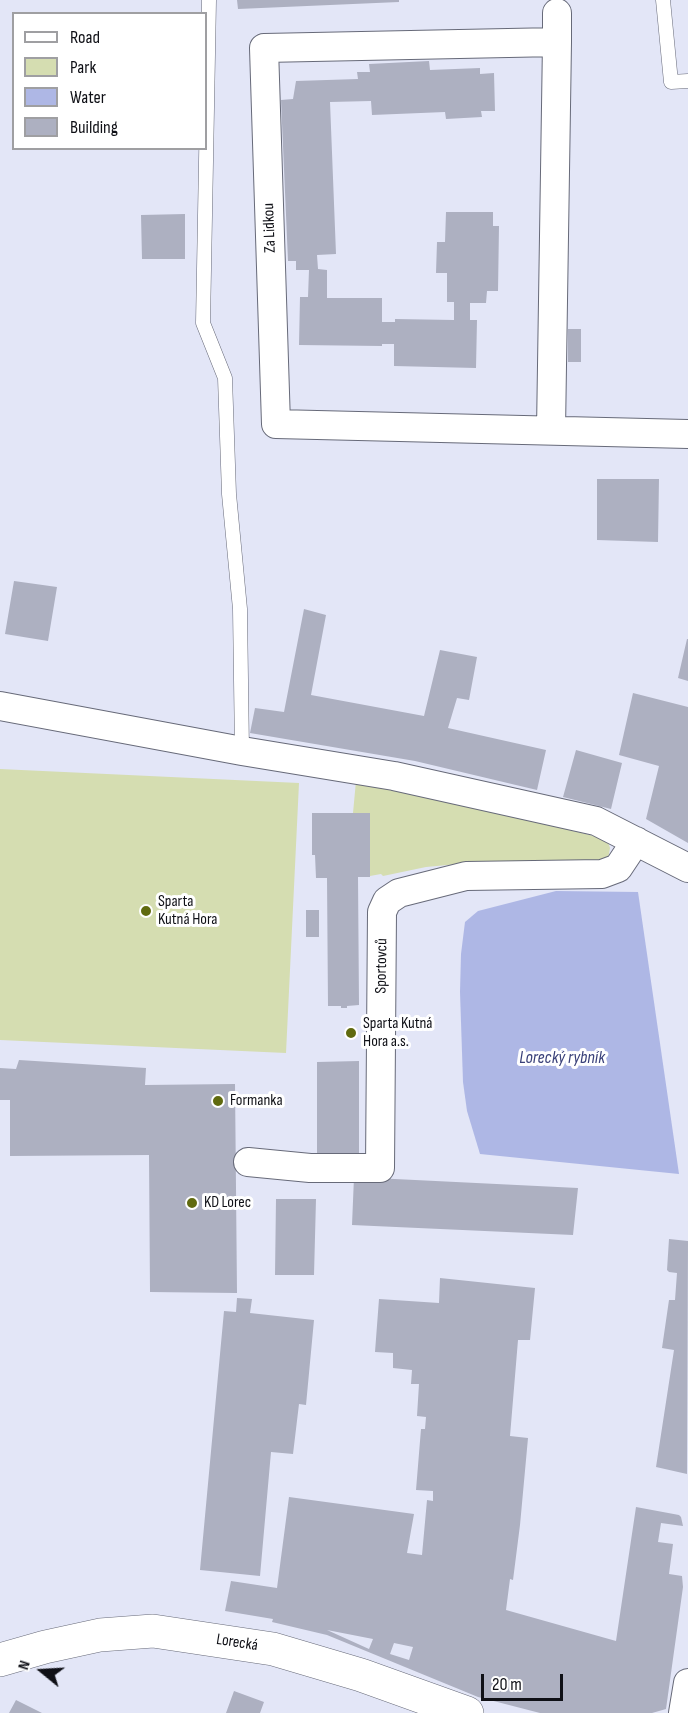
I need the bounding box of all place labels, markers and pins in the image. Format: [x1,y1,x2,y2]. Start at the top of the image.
place label: Sparta Kutná Hora [158,892,217,930]
marker: Sparta Kutná Hora [139,904,153,918]
place label: Sparta Kutná Hora a.s. [363,1014,433,1052]
marker: Sparta Kutná Hora a.s. [344,1026,358,1040]
place label: Formanka [230,1091,283,1111]
marker: Formanka [211,1094,225,1108]
place label: KD Lorec [204,1193,251,1213]
marker: KD Lorec [185,1196,199,1210]

